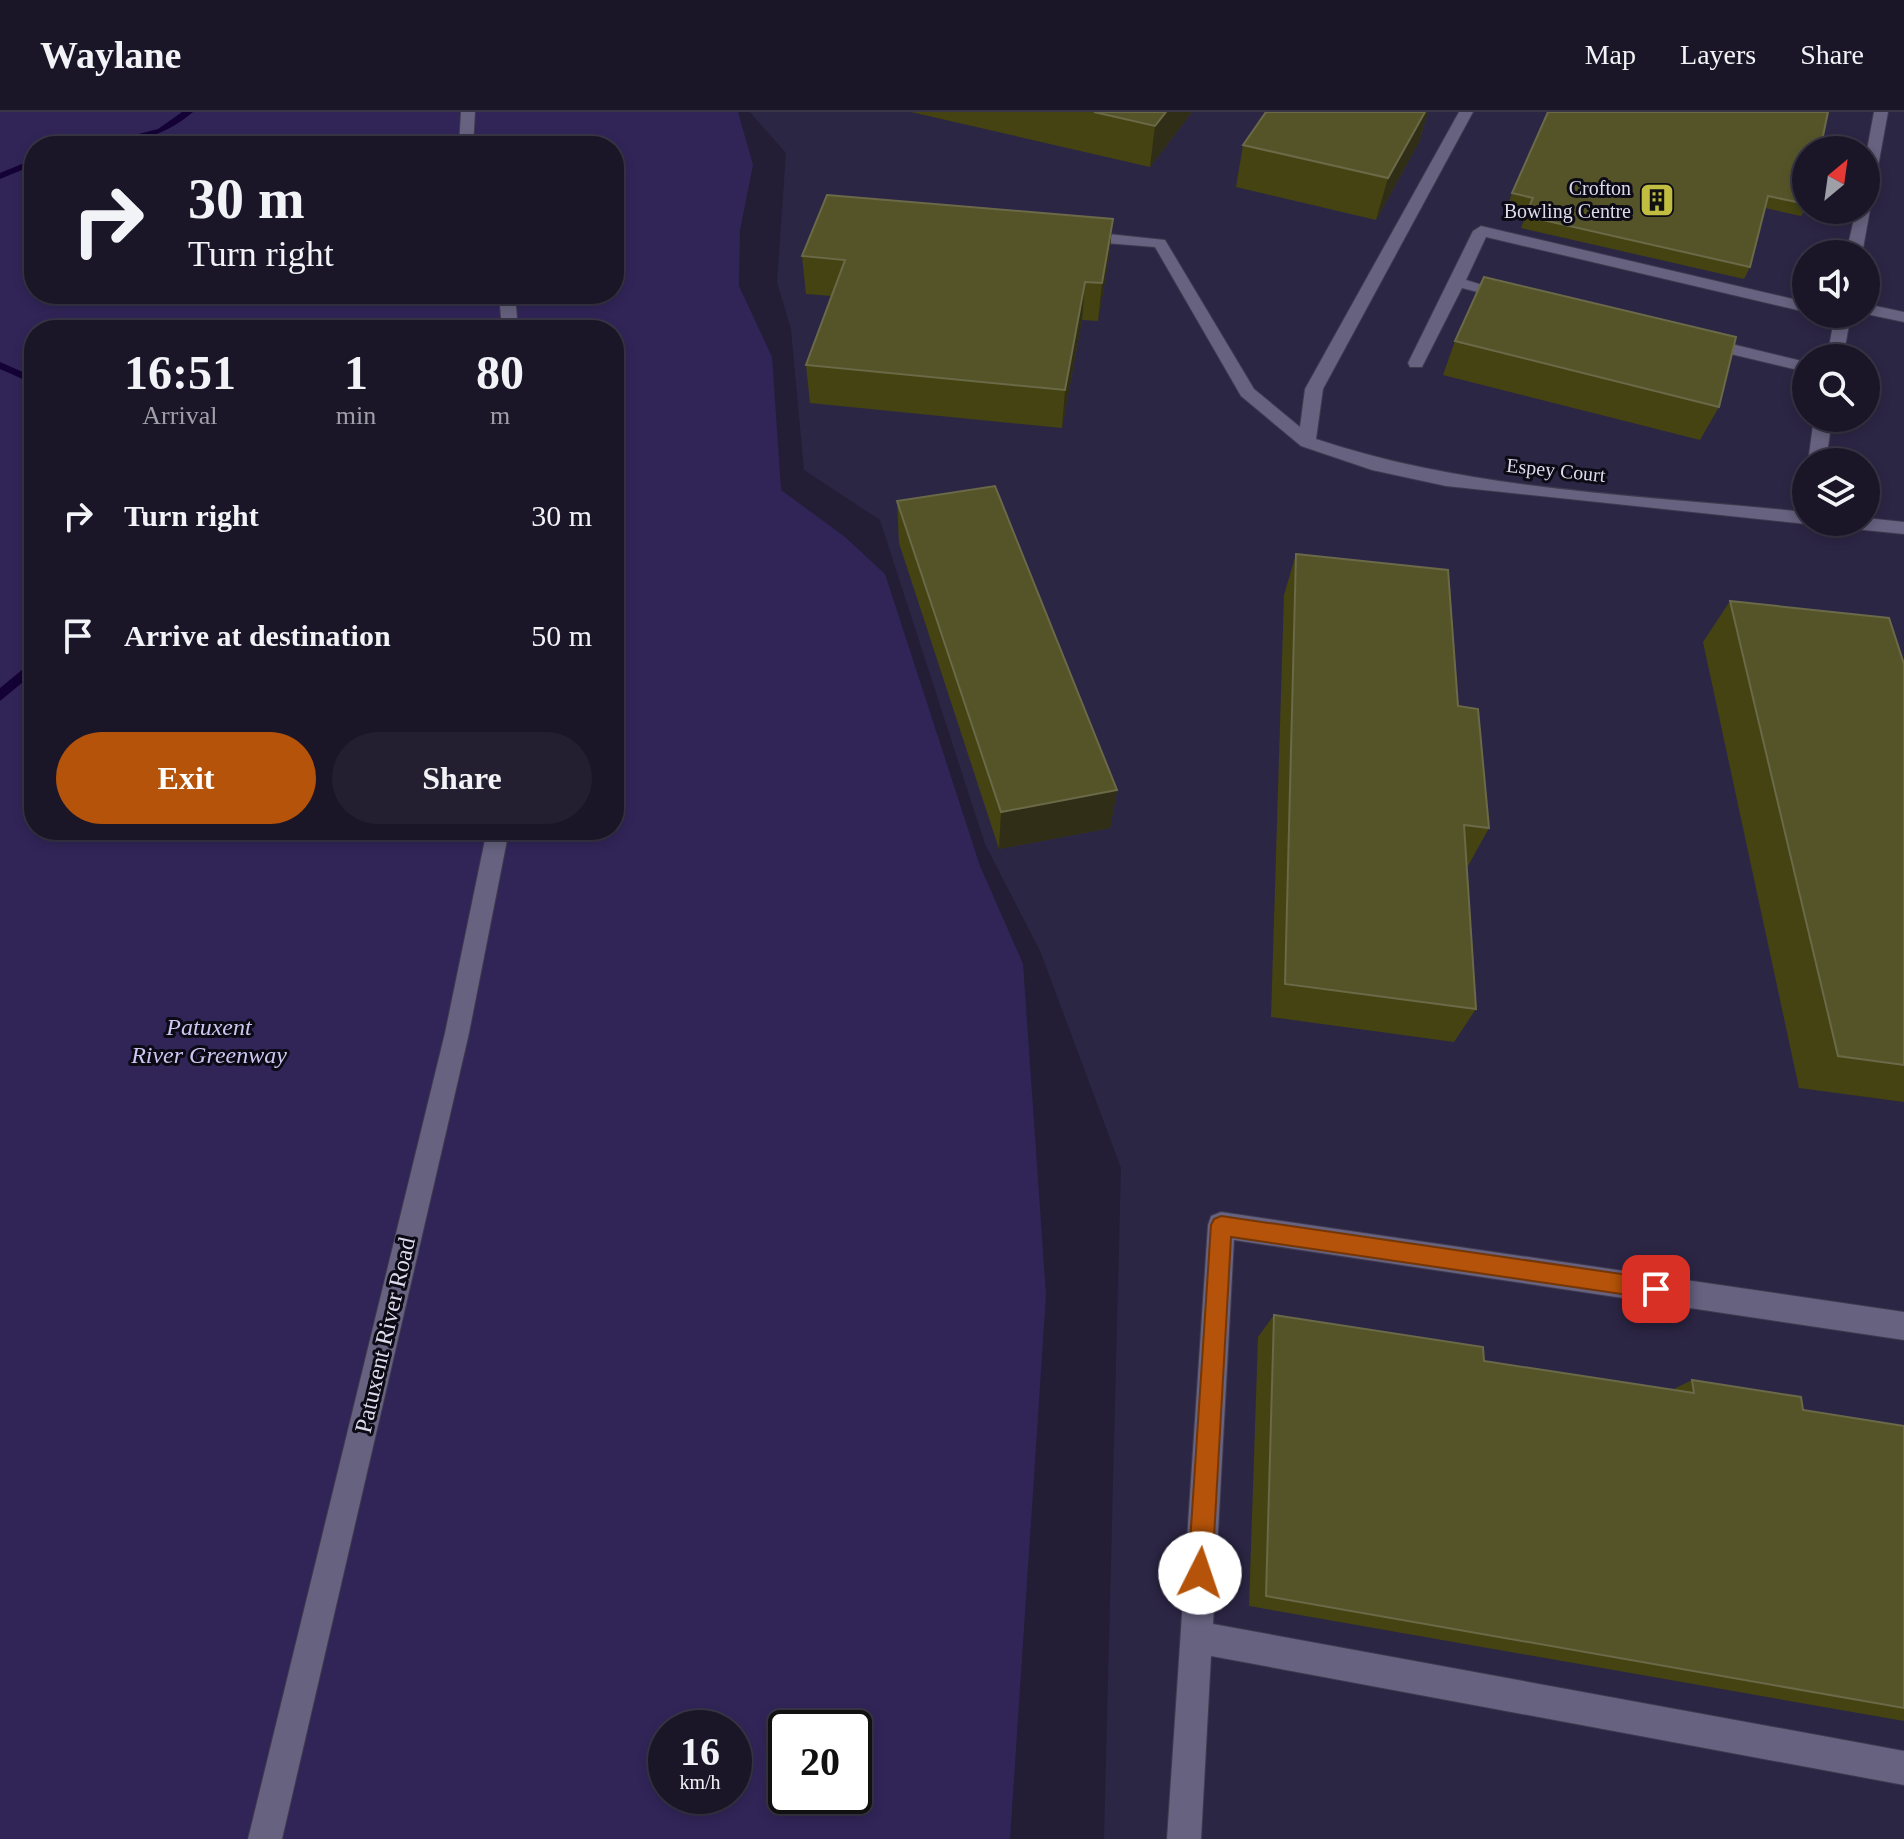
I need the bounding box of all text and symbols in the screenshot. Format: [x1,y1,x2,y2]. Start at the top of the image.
text: Waylane [40,34,181,76]
text: Map [1585,39,1636,70]
text: Layers [1680,39,1756,70]
text: Share [1800,39,1864,70]
north arrow [1792,136,1880,224]
map controls [1792,136,1880,536]
icon: right [56,168,160,272]
text: 30 m [188,168,305,230]
place label: Crofton Bowling Centre [1504,177,1631,223]
building icon: Crofton Bowling Centre [1638,181,1676,219]
text: Turn right [188,234,334,274]
button: sound [1792,240,1880,328]
button: search [1792,344,1880,432]
text: 16:51 [124,346,236,399]
text: 1 [344,346,368,399]
text: 80 [476,346,524,399]
text: Arrival [142,401,217,430]
text: min [336,401,376,430]
text: m [490,401,510,430]
button: layers [1792,448,1880,536]
street label: Espey Court [1505,454,1607,487]
icon: right [56,494,100,538]
text: Turn right [124,499,259,532]
text: 30 m [531,499,592,532]
icon: arrive [56,614,100,658]
text: Arrive at destination [124,619,391,652]
text: 50 m [531,619,592,652]
button: Exit [56,732,316,824]
button: Share [332,732,592,824]
park label: Patuxent River Greenway [130,1014,287,1068]
street label: Patuxent River Road [350,1235,420,1435]
pin [1622,1255,1690,1323]
icon: arrive [1634,1267,1678,1311]
position arrow [1158,1531,1242,1615]
speed limit sign: 20 [768,1710,872,1814]
text: 16 [680,1729,720,1774]
text: km/h [679,1771,721,1793]

